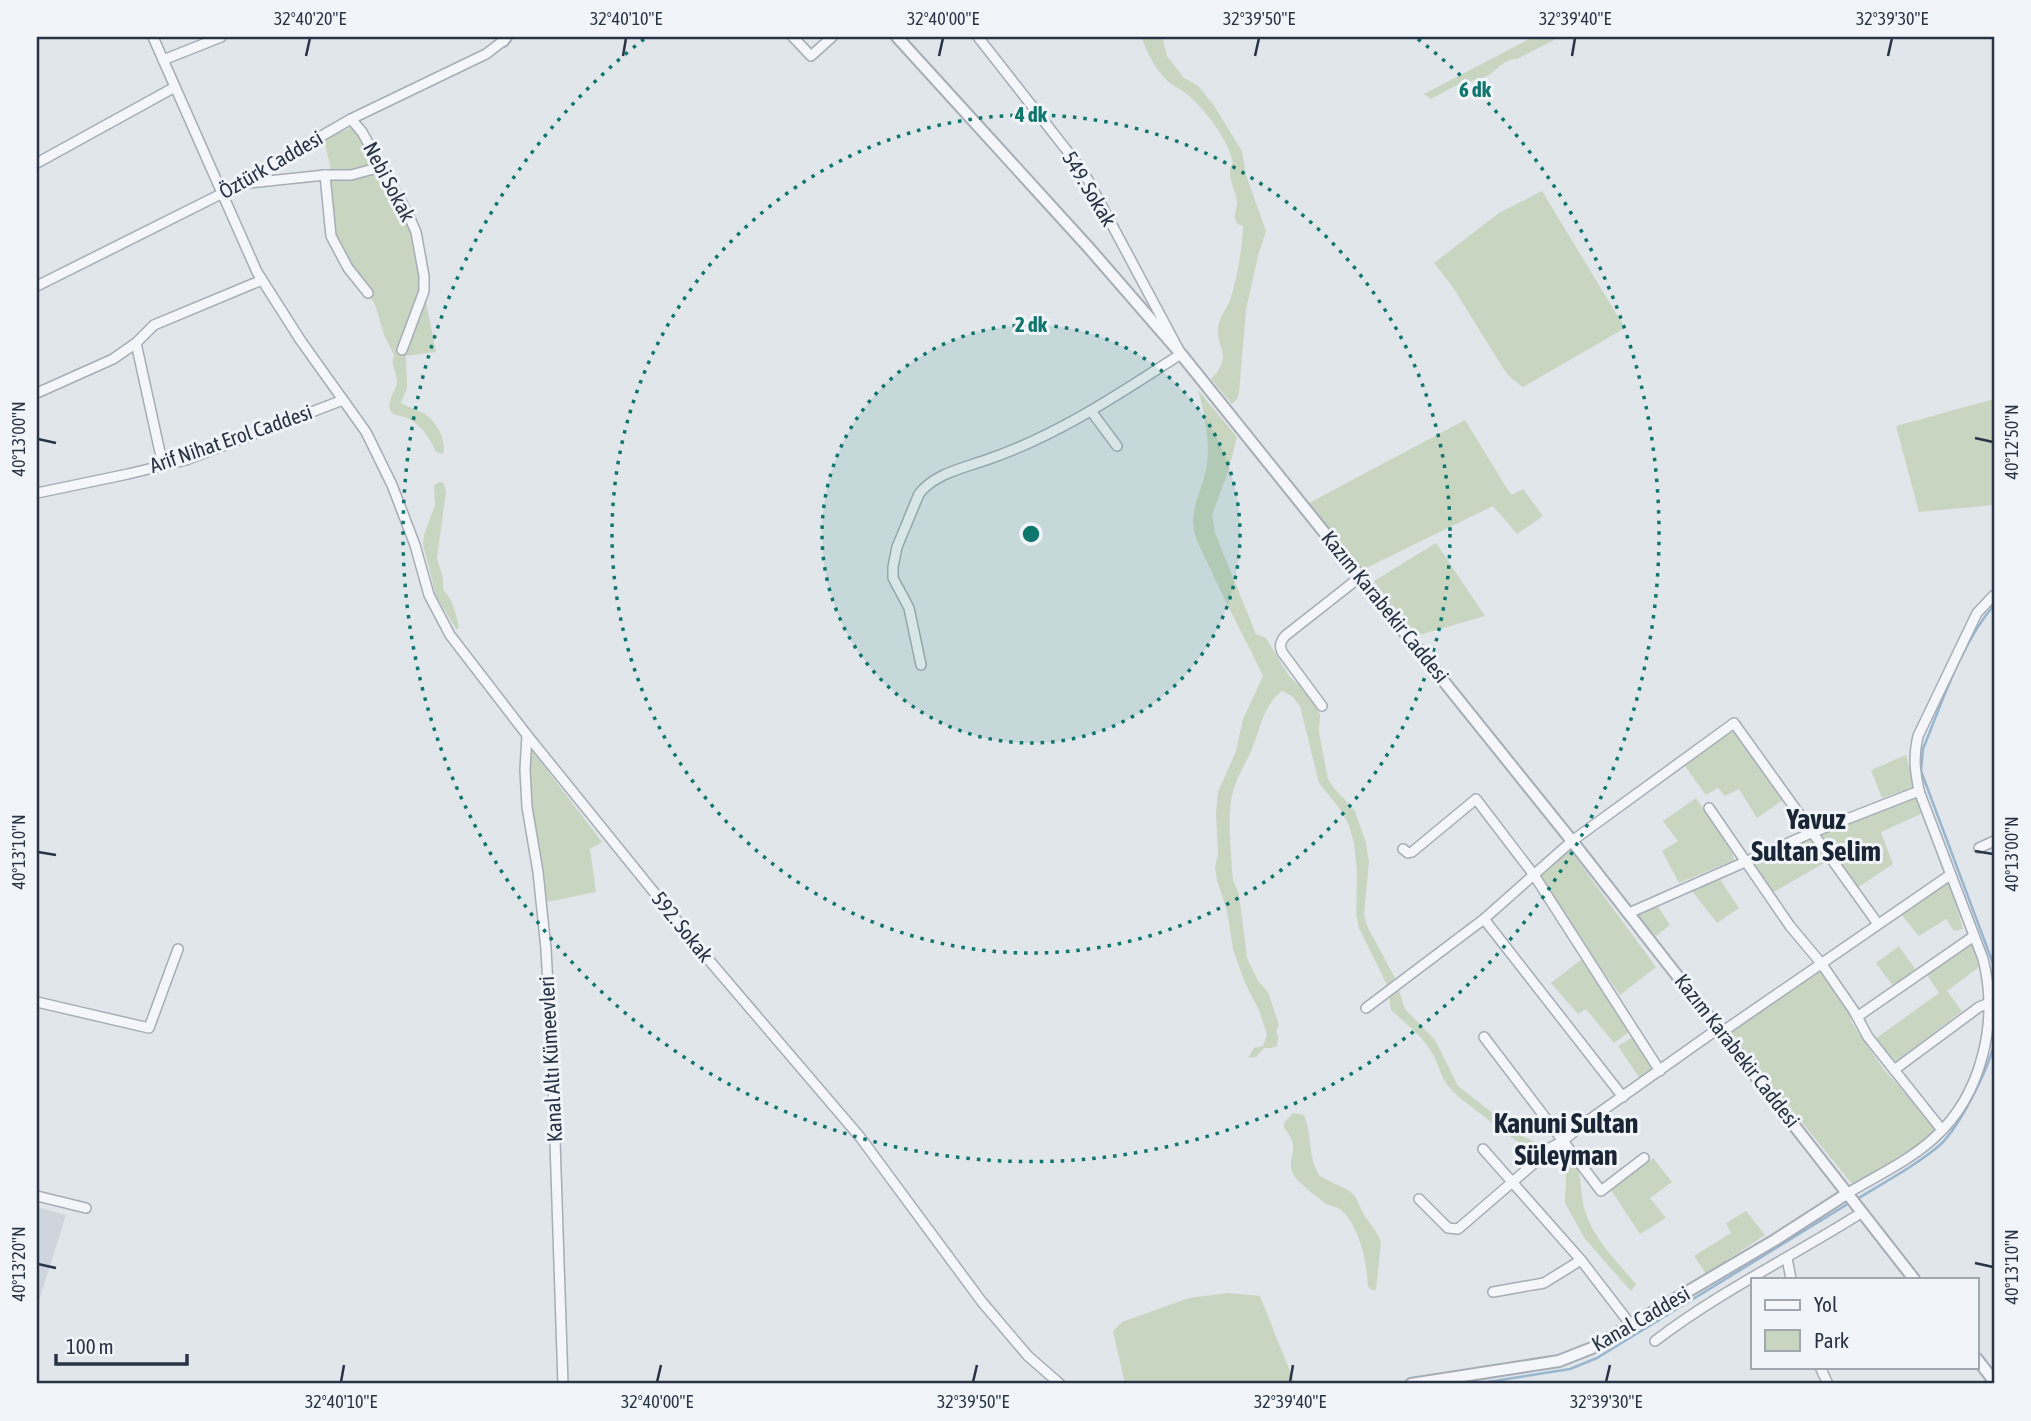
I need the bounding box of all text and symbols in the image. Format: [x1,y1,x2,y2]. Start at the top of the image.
text: 32°40'20"E [274,8,346,29]
text: 32°40'10"E [590,8,662,29]
text: 32°40'00"E [907,8,979,29]
text: 32°39'50"E [1223,8,1295,29]
text: 32°39'40"E [1539,8,1611,29]
text: 32°39'30"E [1856,8,1928,29]
text: 6 dk [1459,77,1492,101]
text: 4 dk [1014,102,1048,126]
street label: Öztürk Caddesi [215,125,326,203]
street label: Nebi Sokak [359,138,421,225]
street label: 549. Sokak [1058,147,1122,230]
text: 2 dk [1015,312,1048,336]
street label: Arif Nihat Erol Caddesi [146,399,315,477]
text: 40°13'00"N [8,401,29,477]
text: 40°12'50"N [2001,404,2022,480]
centre of rings [1019,522,1043,546]
street label: Kazım Karabekir Caddesi [1317,526,1454,687]
district label: Yavuz Sultan Selim [1751,803,1881,867]
text: 40°13'10"N [8,814,29,890]
text: 40°13'00"N [2001,816,2022,892]
street label: 592. Sokak [647,887,718,966]
street label: Kazım Karabekir Caddesi [1670,969,1805,1132]
street label: Kanal Altı Kümeevleri [534,975,566,1143]
district label: Kanuni Sultan Süleyman [1494,1107,1638,1171]
text: 40°13'20"N [8,1226,29,1302]
text: 40°13'10"N [2001,1229,2022,1305]
legend [1751,1278,1979,1368]
street label: Kanal Caddesi [1587,1281,1694,1356]
text: Yol [1814,1292,1838,1316]
scale bar [56,1323,187,1367]
text: Park [1814,1328,1849,1352]
text: 100 m [66,1334,114,1358]
text: 32°40'10"E [305,1391,377,1412]
text: 32°40'00"E [621,1391,693,1412]
text: 32°39'50"E [937,1391,1009,1412]
text: 32°39'40"E [1254,1391,1326,1412]
text: 32°39'30"E [1570,1391,1642,1412]

